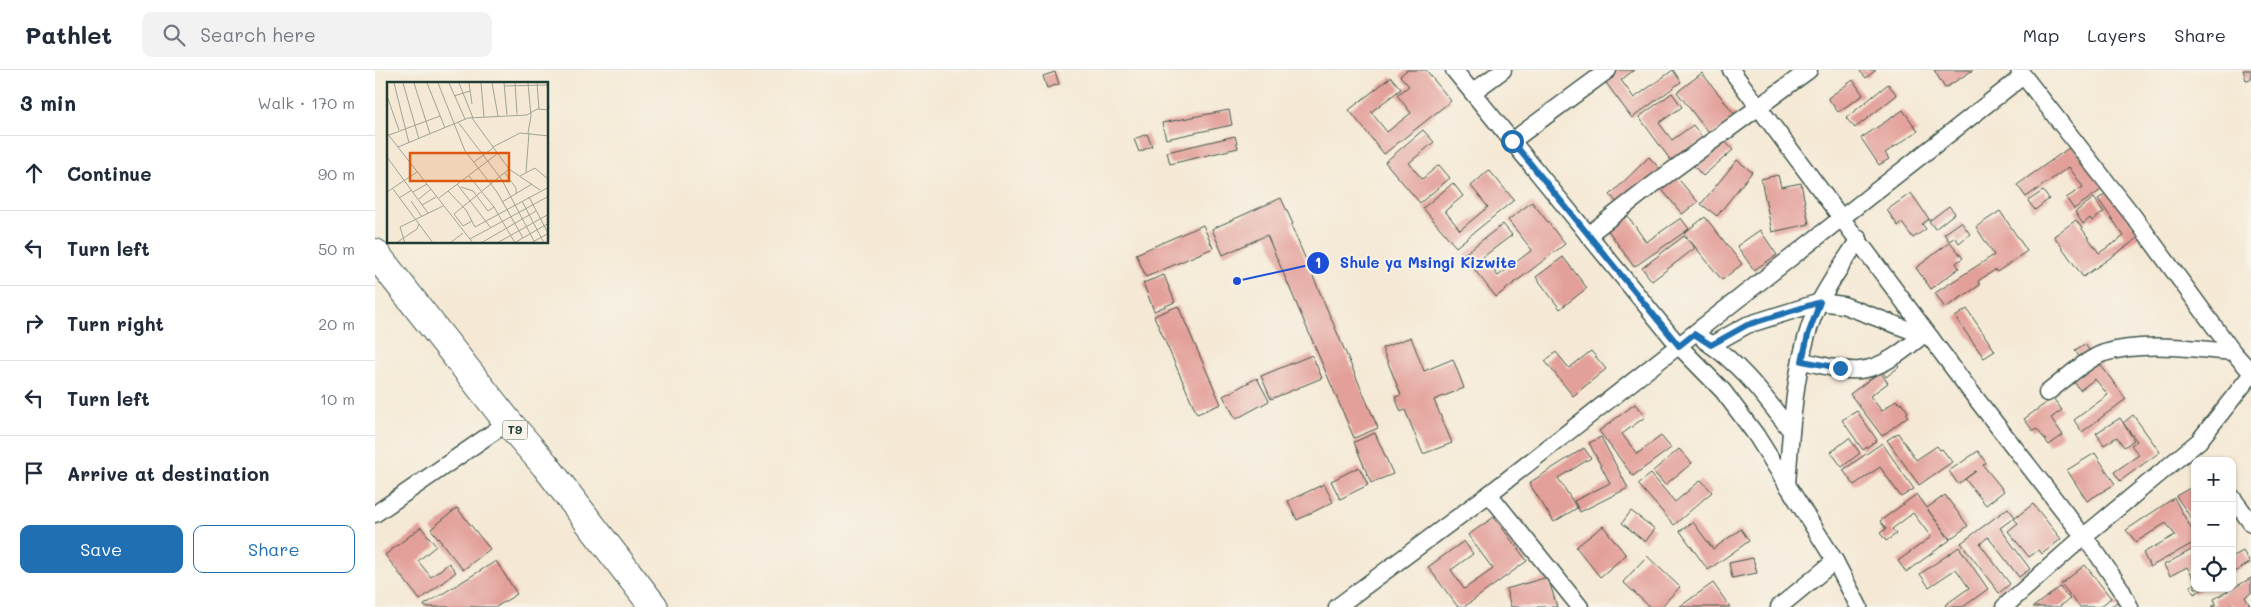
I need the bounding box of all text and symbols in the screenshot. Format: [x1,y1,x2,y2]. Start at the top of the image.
search box [142,12,492,57]
text: Pathlet [25,19,112,50]
icon: search [160,21,188,49]
text: Search here [200,22,316,47]
text: Map [2023,23,2059,47]
text: Layers [2087,23,2146,47]
text: Share [2174,23,2226,47]
inset map [387,82,549,244]
text: 3 min [20,89,76,116]
text: Walk · 170 m [257,92,355,113]
route start [1501,130,1524,153]
icon: ahead [20,159,48,187]
text: Continue [67,161,152,186]
text: 90 m [318,163,355,184]
icon: left [20,234,48,262]
text: Turn left [67,236,150,261]
text: 50 m [318,238,355,259]
callout: Shule ya Msingi Kizwite [1305,248,1526,278]
text: 1 [1315,252,1321,272]
text: Shule ya Msingi Kizwite [1340,252,1516,272]
icon: right [20,309,48,337]
text: Turn right [67,311,164,336]
text: 20 m [318,313,355,334]
route end [1829,357,1852,380]
icon: left [20,384,48,412]
text: Turn left [67,386,150,411]
text: 10 m [320,388,355,409]
road number: T9 [503,420,527,440]
map controls [2191,457,2236,592]
button: + [2191,457,2236,502]
icon: arrive [20,459,48,487]
text: Arrive at destination [67,461,270,486]
button: − [2191,502,2236,547]
button: Save [20,525,183,573]
button: Share [193,525,355,573]
button: locate [2191,547,2236,592]

